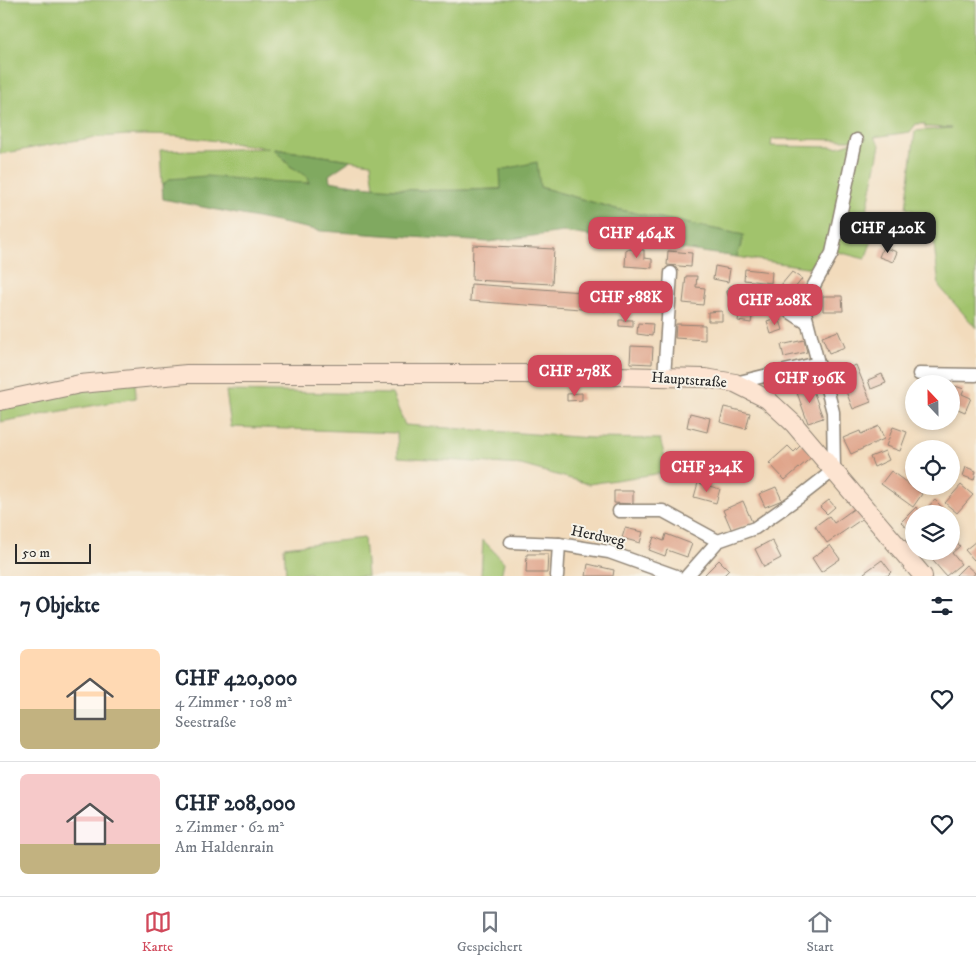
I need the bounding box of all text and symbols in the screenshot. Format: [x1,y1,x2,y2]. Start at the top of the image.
pin: CHF 420K [836,212,940,254]
pin: CHF 464K [585,216,689,259]
text: CHF 420K [851,218,925,238]
text: CHF 464K [599,223,675,243]
pin: CHF 588K [574,280,678,323]
pin: CHF 208K [723,284,827,326]
text: CHF 588K [590,287,662,307]
text: CHF 208K [738,290,812,310]
pin: CHF 278K [523,354,627,397]
text: CHF 278K [539,361,611,381]
pin: CHF 196K [758,362,862,404]
street label: Hauptstraße [651,368,727,392]
text: CHF 196K [775,368,845,388]
north arrow [905,375,960,430]
map controls [905,375,960,560]
button: locate [905,440,960,495]
pin: CHF 324K [655,450,759,493]
text: CHF 324K [671,457,743,477]
button: layers [905,505,960,560]
street label: Herdweg [569,521,627,551]
scale bar [15,541,91,564]
text: 50 m [22,544,50,562]
icon: filters [928,592,956,620]
text: 7 Objekte [20,593,100,619]
text: CHF 420,000 [175,666,297,692]
icon: home [60,669,120,729]
icon: heart [928,685,956,713]
text: 4 Zimmer · 108 m² [175,692,292,712]
text: Seestraße [175,712,236,732]
text: CHF 208,000 [175,791,296,817]
icon: home [60,794,120,854]
icon: heart [928,810,956,838]
text: 2 Zimmer · 62 m² [175,817,284,837]
text: Am Haldenrain [175,837,274,857]
tab: Karte [142,908,173,956]
tab: Gespeichert [457,908,522,956]
tab: Start [806,908,834,956]

